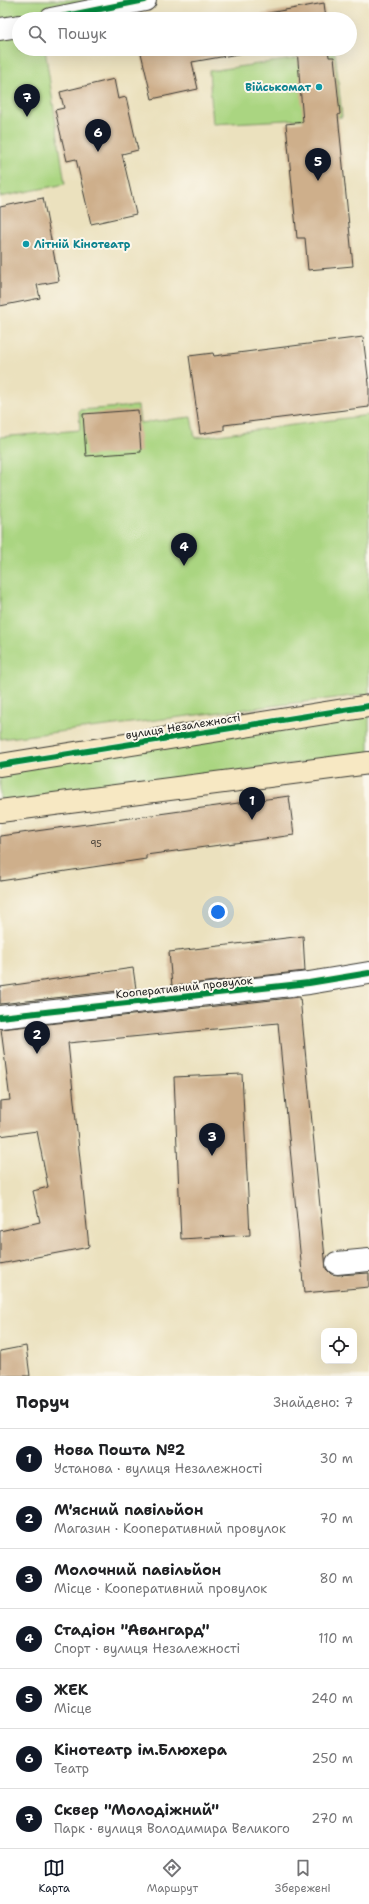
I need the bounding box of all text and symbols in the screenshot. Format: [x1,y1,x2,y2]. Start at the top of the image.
search box [12,12,357,56]
icon: search [26,23,48,45]
text: Пошук [58,24,107,44]
place label: Військомат [245,80,311,95]
marker: Військомат [314,82,324,92]
pin: 7 [14,84,40,117]
pin: 6 [85,119,111,152]
pin: 5 [305,148,331,181]
place label: Літній Кінотеатр [34,237,131,252]
marker: Літній Кінотеатр [21,239,31,249]
pin: 4 [171,533,197,566]
street label: вулиця Незалежності [125,710,242,743]
pin: 1 [239,787,265,820]
house number: 95 [90,838,102,850]
your location [208,902,228,922]
street label: Кооперативний провулок [115,973,254,1002]
pin: 2 [24,1021,50,1054]
pin: 3 [199,1123,225,1156]
map controls [321,1328,357,1364]
button: locate [321,1328,357,1364]
text: Поруч [16,1391,69,1413]
text: Знайдено: 7 [273,1394,353,1411]
text: Нова Пошта №2 [54,1440,185,1460]
text: 1 [26,1450,32,1467]
text: 30 m [319,1450,353,1467]
text: Установа · вулиця Незалежності [54,1460,262,1477]
text: М'ясний павільйон [54,1500,203,1520]
text: 2 [24,1510,34,1527]
text: 70 m [319,1510,353,1527]
text: Магазин · Кооперативний провулок [54,1520,286,1537]
text: Молочний павільйон [54,1560,221,1580]
text: 3 [24,1570,34,1587]
text: 80 m [319,1570,353,1587]
text: Місце · Кооперативний провулок [54,1580,267,1597]
text: Стадіон "Авангард" [54,1620,210,1640]
text: 4 [24,1630,34,1647]
text: 110 m [318,1630,353,1647]
text: Спорт · вулиця Незалежності [54,1640,240,1657]
text: ЖЕК [54,1680,88,1700]
text: 5 [25,1690,33,1707]
text: 240 m [311,1690,353,1707]
text: Місце [54,1700,92,1717]
text: Кінотеатр ім.Блюхера [54,1740,227,1760]
text: 6 [24,1750,34,1767]
text: 250 m [312,1750,353,1767]
text: Театр [54,1760,89,1777]
text: Сквер "Молодіжний" [54,1800,219,1820]
text: 7 [24,1810,34,1827]
text: 270 m [311,1810,353,1827]
text: Парк · вулиця Володимира Великого [54,1820,290,1837]
tab: Карта [38,1857,70,1896]
tab: Маршрут [147,1857,198,1896]
tab: Збережені [275,1857,331,1896]

